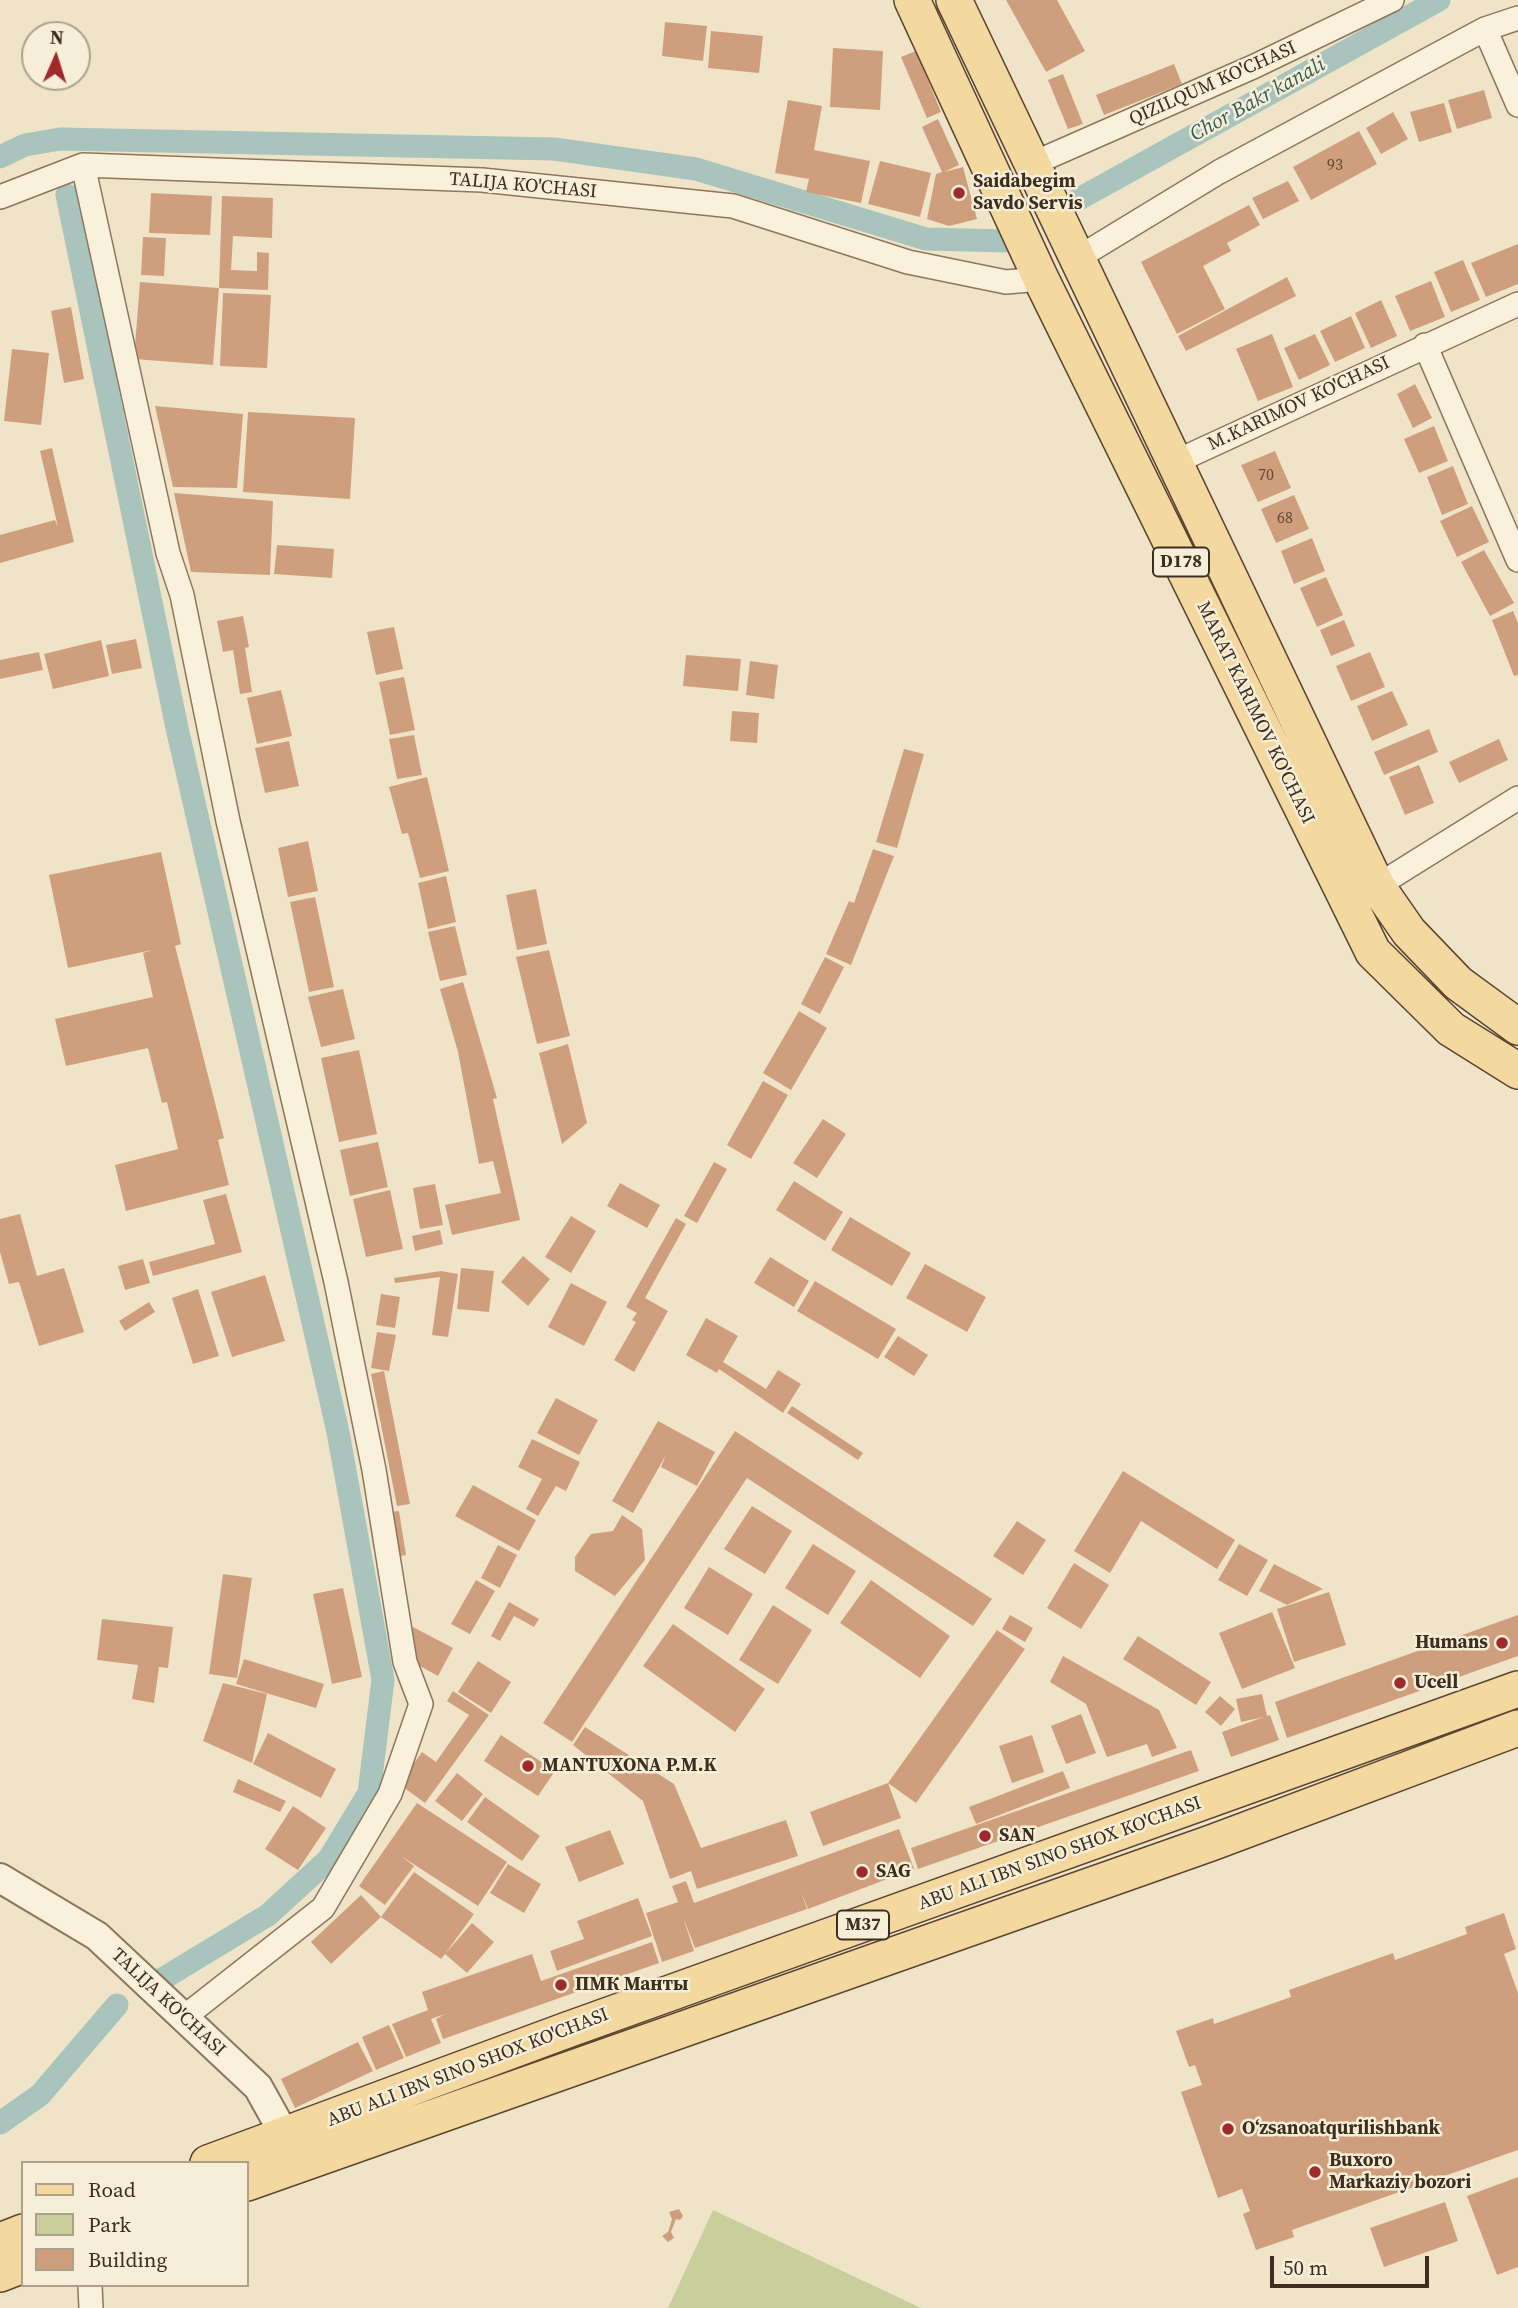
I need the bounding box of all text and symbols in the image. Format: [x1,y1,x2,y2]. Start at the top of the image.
north arrow [21,21,91,91]
text: N [49,24,65,50]
street label: QIZILQUM KO'CHASI [1126,37,1300,131]
water label: Chor Bakr kanali [1186,52,1330,148]
house number: 93 [1327,156,1343,176]
street label: TALIJA KO'CHASI [448,168,598,204]
place label: Saidabegim Savdo Servis [973,171,1083,215]
marker: Saidabegim Savdo Servis [951,185,967,201]
street label: M.KARIMOV KO'CHASI [1204,352,1394,456]
house number: 70 [1258,466,1274,486]
house number: 68 [1277,509,1293,529]
road number: D178 [1153,548,1209,576]
street label: MARAT KARIMOV KO'CHASI [1191,598,1319,828]
place label: Humans [1415,1632,1488,1654]
marker: Humans [1494,1635,1510,1651]
place label: Ucell [1414,1672,1458,1694]
marker: Ucell [1392,1675,1408,1691]
place label: MANTUXONA P.M.K [542,1755,717,1777]
marker: MANTUXONA P.M.K [520,1758,536,1774]
street label: ABU ALI IBN SINO SHOX KO'CHASI [915,1792,1205,1916]
place label: SAN [999,1825,1035,1847]
marker: SAN [977,1828,993,1844]
place label: SAG [876,1861,911,1883]
marker: SAG [854,1864,870,1880]
road number: M37 [837,1910,889,1940]
street label: TALIJA KO'CHASI [106,1944,230,2062]
place label: ПМК Манты [575,1974,688,1996]
marker: ПМК Манты [553,1977,569,1993]
street label: ABU ALI IBN SINO SHOX KO'CHASI [324,2004,612,2132]
place label: Oʻzsanoatqurilishbank [1242,2118,1440,2140]
marker: Oʻzsanoatqurilishbank [1220,2121,1236,2137]
place label: Buxoro Markaziy bozori [1329,2150,1471,2194]
legend [21,2161,248,2287]
marker: Buxoro Markaziy bozori [1307,2164,1323,2180]
text: Road [88,2175,136,2204]
text: Park [88,2210,131,2239]
scale bar [1273,2242,1432,2286]
text: Building [88,2245,167,2274]
text: 50 m [1283,2253,1328,2282]

